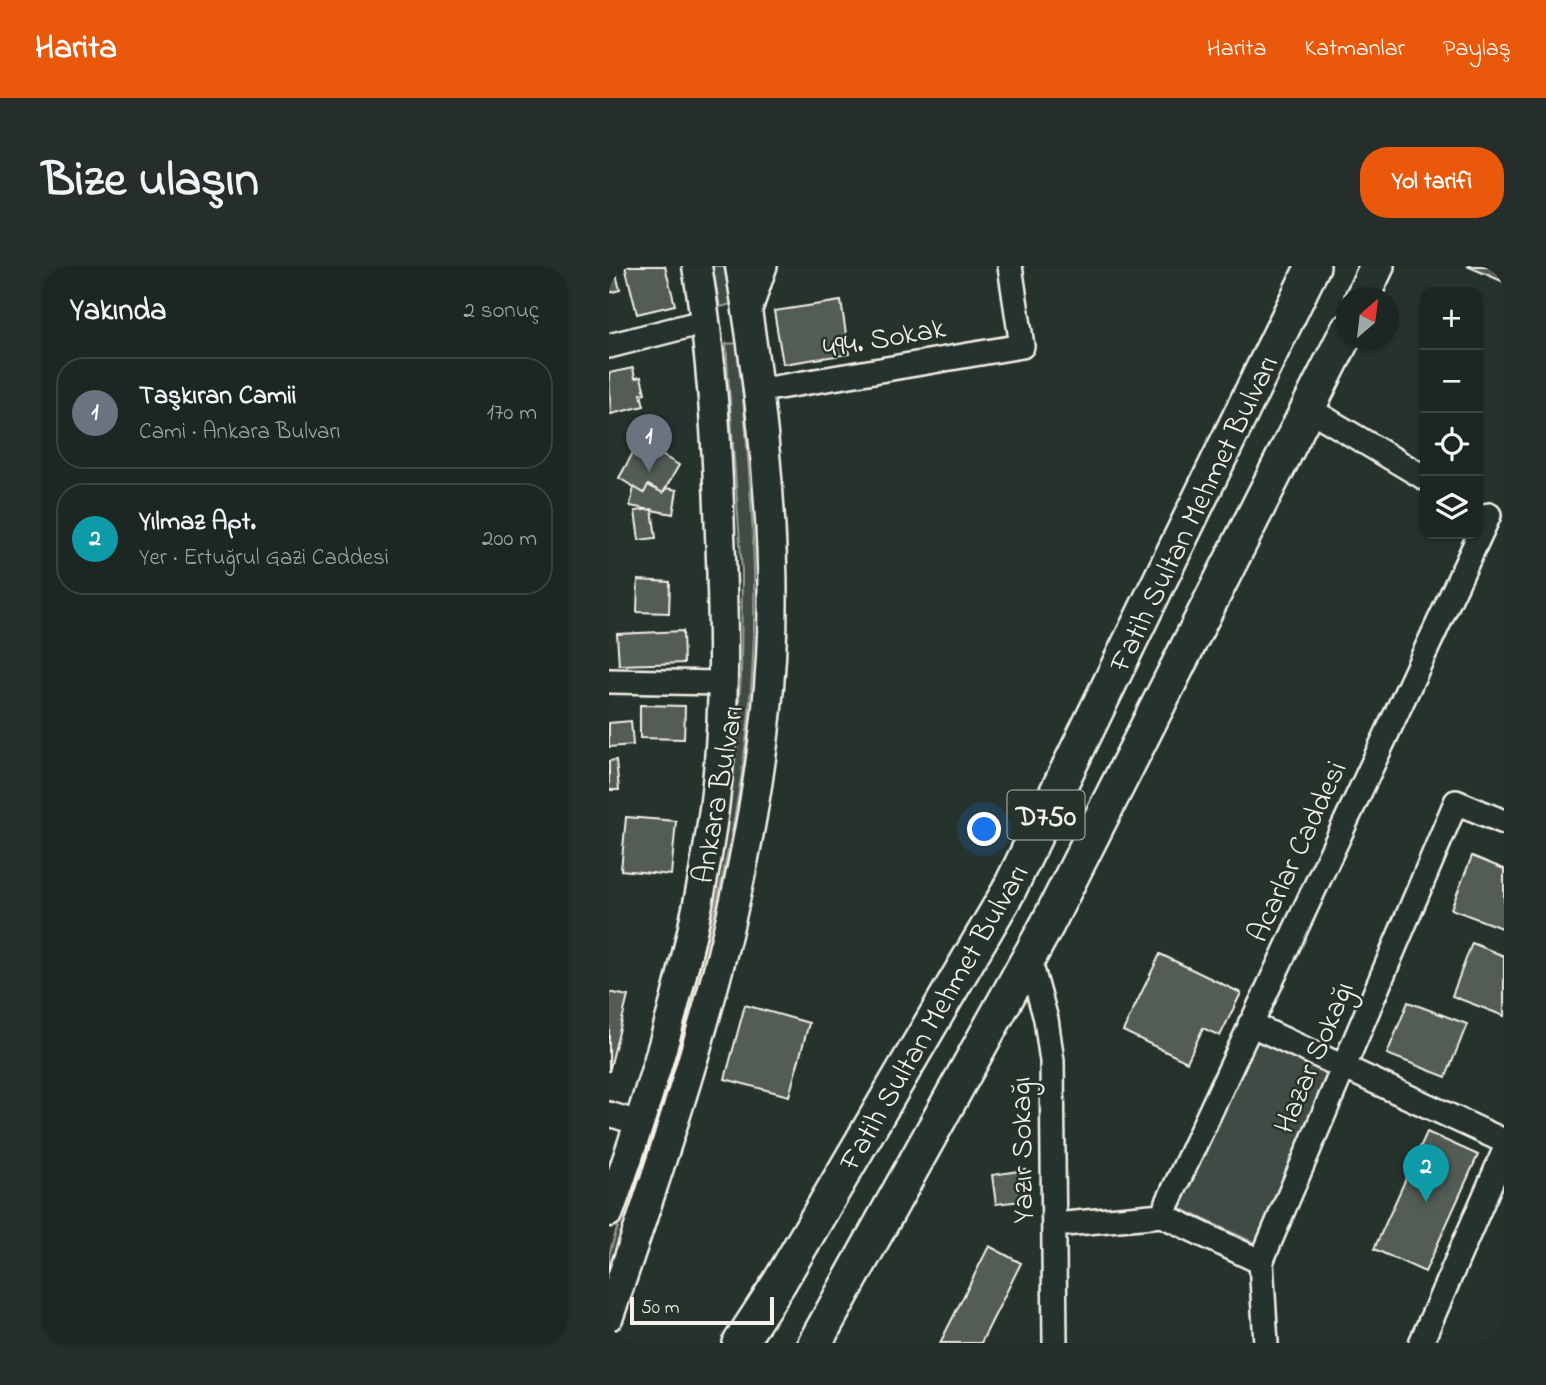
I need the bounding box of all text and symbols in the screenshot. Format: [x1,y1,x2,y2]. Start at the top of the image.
text: Harita [35,25,117,73]
text: Harita [1207,32,1267,67]
text: Katmanlar [1305,32,1405,67]
text: Paylaş [1443,32,1511,67]
text: Bize ulaşın [42,146,259,218]
button: Yol tarifi [1360,147,1504,218]
north arrow [1336,287,1399,350]
map controls [1420,287,1483,539]
button: + [1420,287,1483,350]
text: Yakında [70,290,166,334]
text: 2 sonuç [464,295,539,328]
street label: 494. Sokak [820,307,950,372]
street label: Fatih Sultan Mehmet Bulvarı [1099,348,1292,681]
button: − [1420,350,1483,413]
text: Taşkıran Camii [139,378,297,416]
text: 1 [91,397,99,430]
text: 170 m [487,397,537,430]
button: locate [1420,413,1483,476]
pin: 1 [626,414,672,472]
text: Cami · Ankara Bulvarı [139,416,341,449]
button: layers [1420,476,1483,539]
text: Yılmaz Apt. [139,504,256,542]
text: 2 [89,523,101,556]
text: 200 m [482,523,537,556]
text: Yer · Ertuğrul Gazi Caddesi [139,542,389,575]
street label: Ankara Bulvarı [683,702,757,887]
street label: Acarlar Caddesi [1237,754,1360,950]
road number: D750 [1007,790,1085,840]
your location [967,812,1001,846]
street label: Fatih Sultan Mehmet Bulvarı [829,857,1042,1181]
street label: Hazar Sokağı [1264,975,1368,1141]
street label: Yazır Sokağı [1001,1076,1047,1224]
pin: 2 [1403,1144,1449,1202]
scale bar [630,1294,773,1326]
text: 50 m [641,1295,680,1322]

